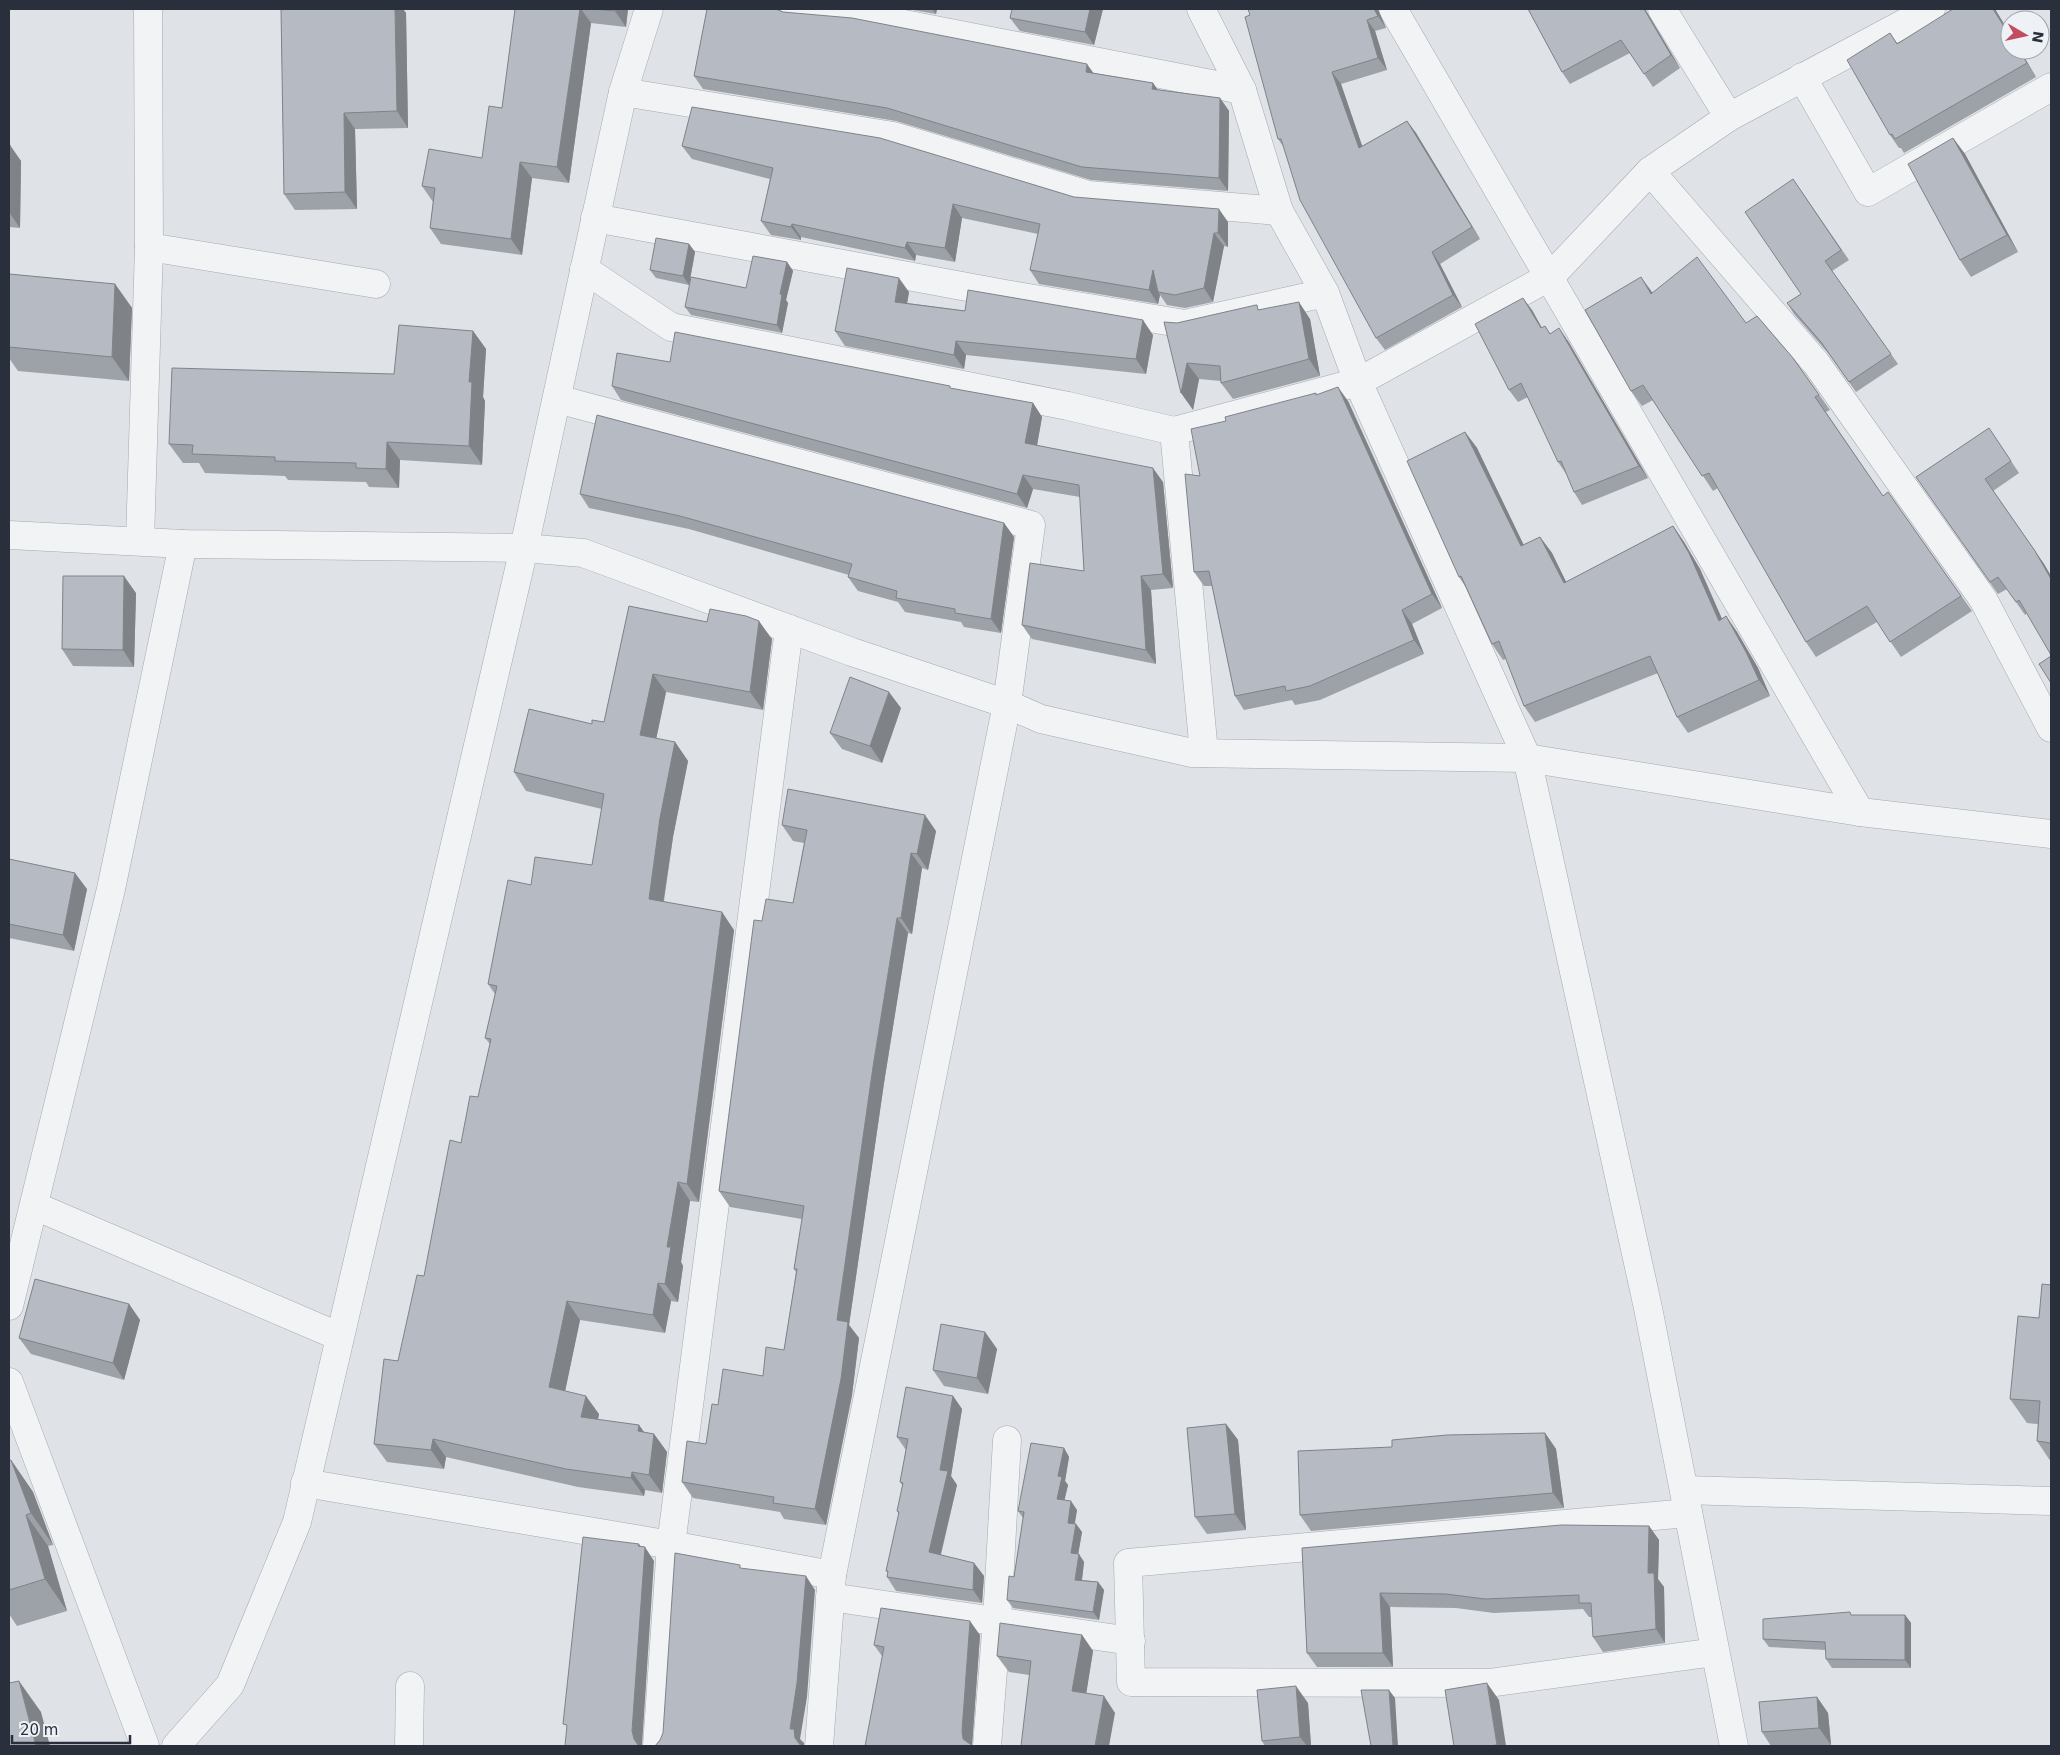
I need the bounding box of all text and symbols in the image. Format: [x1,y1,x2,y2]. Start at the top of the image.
north arrow [2000,10,2050,60]
text: N [2029,30,2047,44]
scale bar [12,1712,130,1744]
text: 20 m [20,1721,58,1739]

